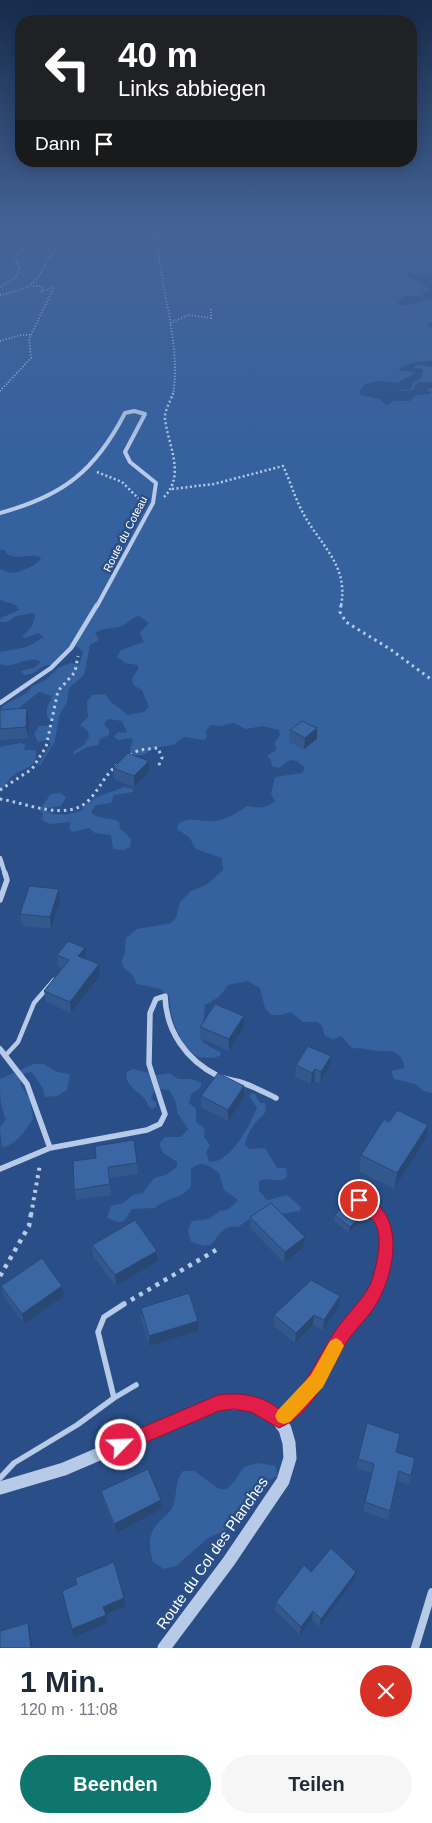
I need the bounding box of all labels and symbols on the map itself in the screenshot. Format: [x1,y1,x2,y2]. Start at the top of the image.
street label: Route du Coteau [101,494,149,574]
pin [338,1179,380,1221]
position arrow [94,1418,146,1470]
street label: Route du Col des Planches [153,1474,271,1632]

